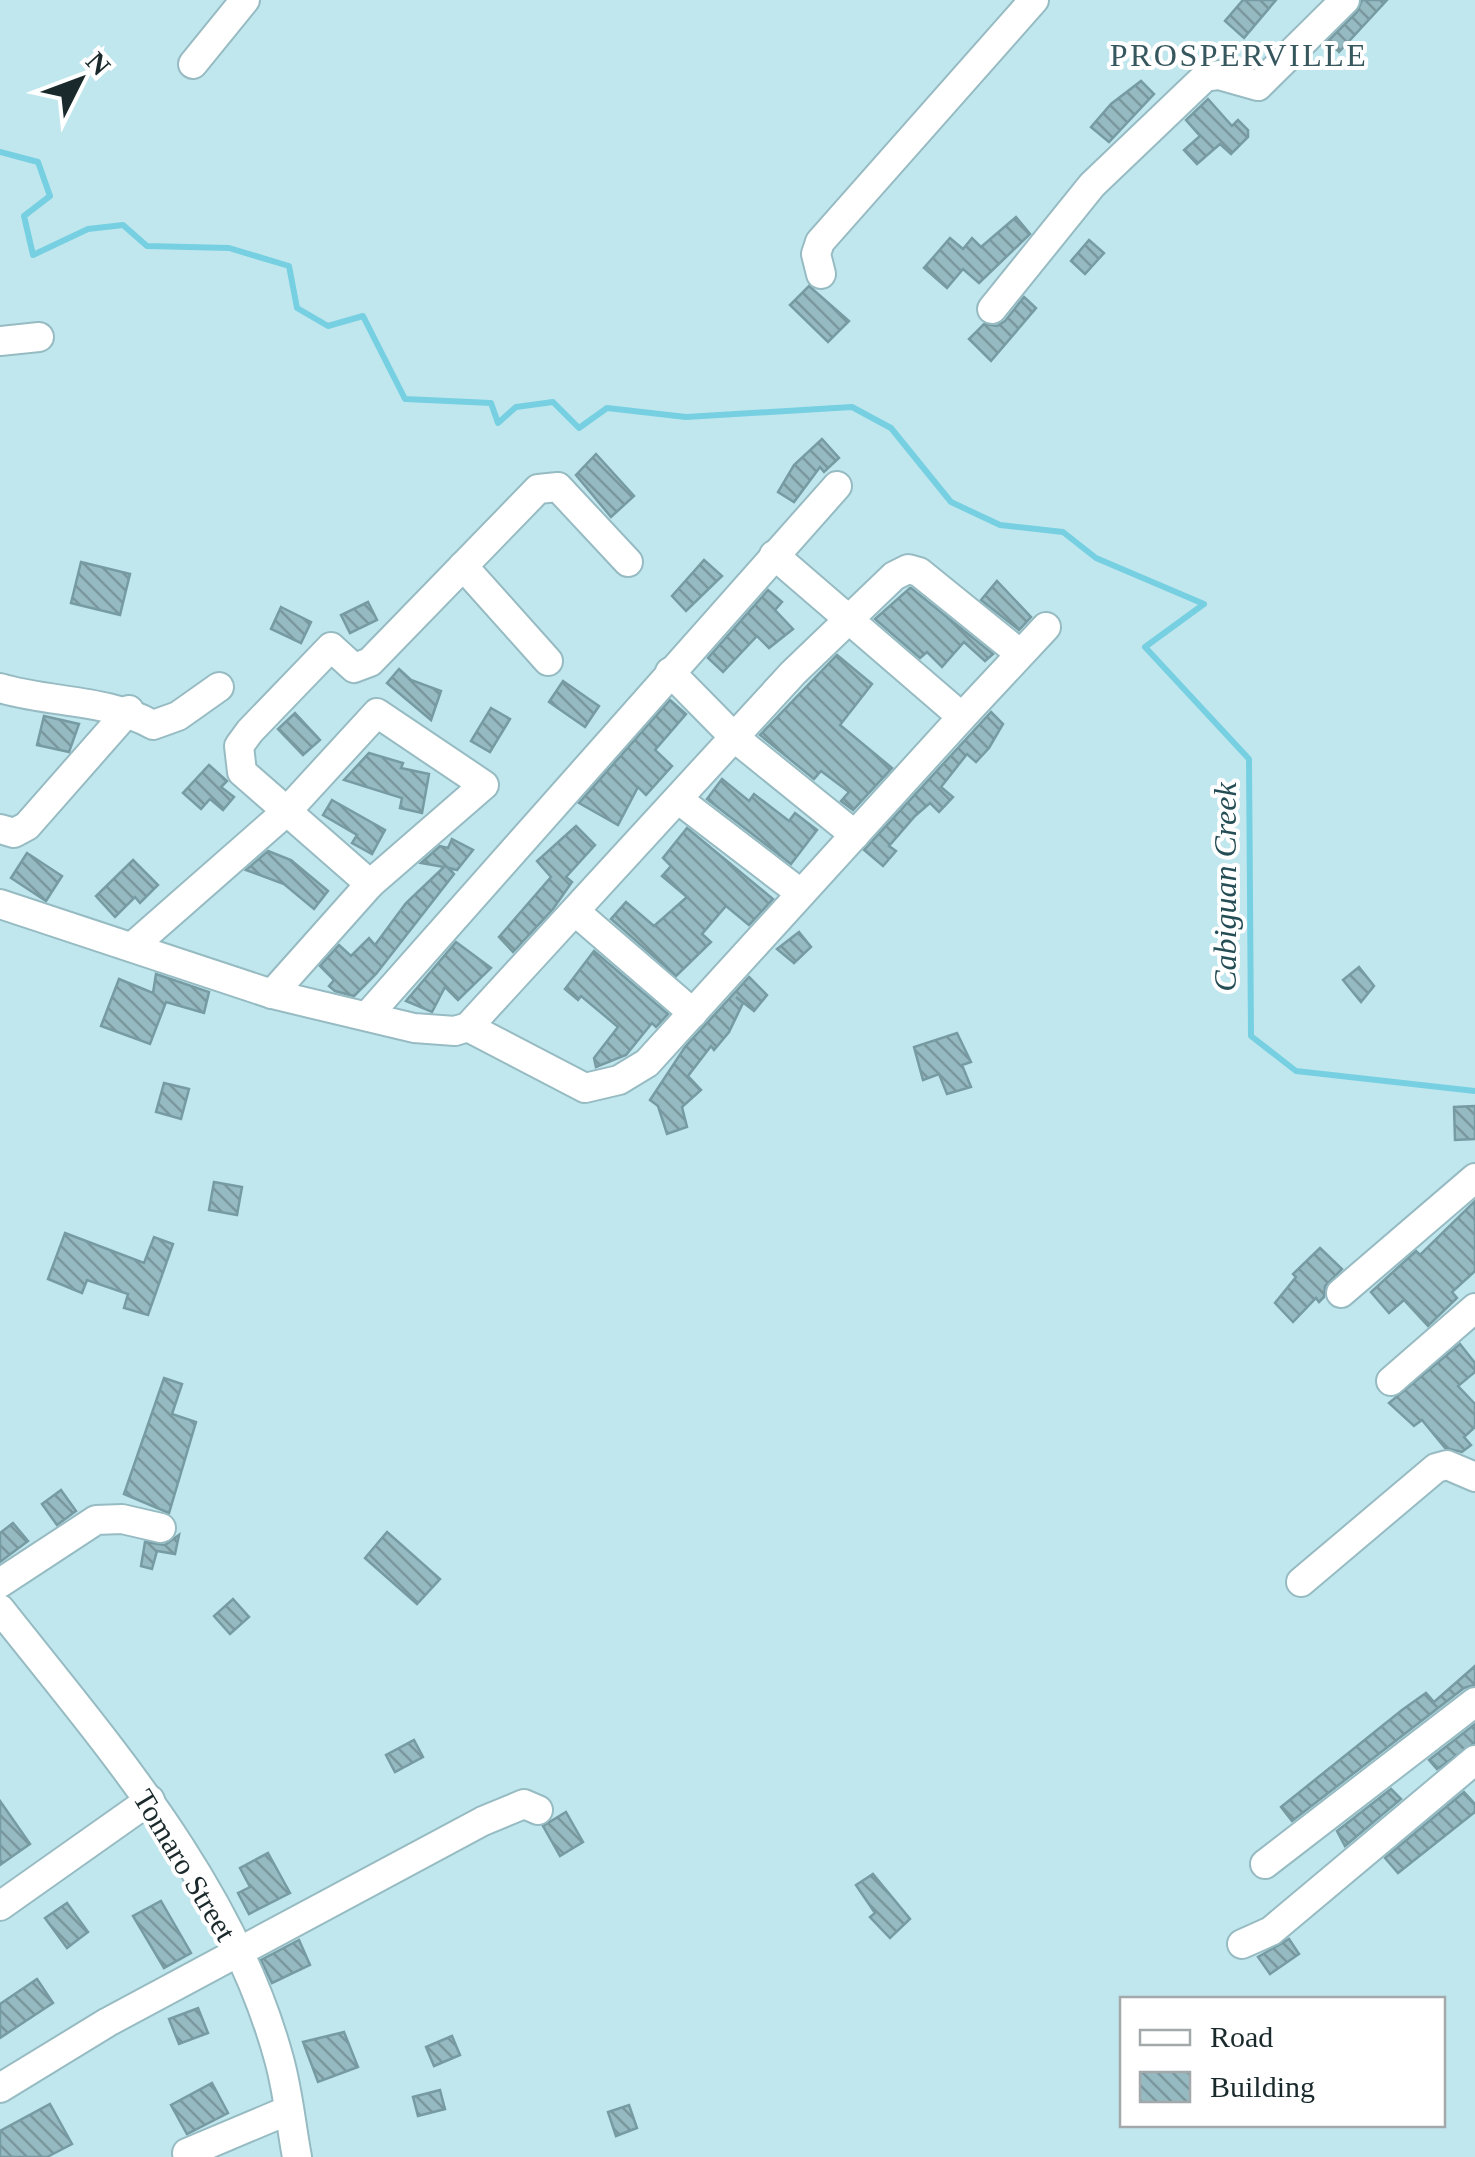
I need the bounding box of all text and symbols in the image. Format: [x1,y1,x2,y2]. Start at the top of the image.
north arrow [30,30,130,130]
district label: PROSPERVILLE [1110,37,1368,73]
text: N [80,46,116,81]
water label: Cabiguan Creek [1207,781,1243,992]
street label: Tomaro Street [127,1783,243,1947]
legend [1120,1997,1445,2127]
text: Road [1210,2020,1273,2053]
text: Building [1210,2070,1315,2103]

